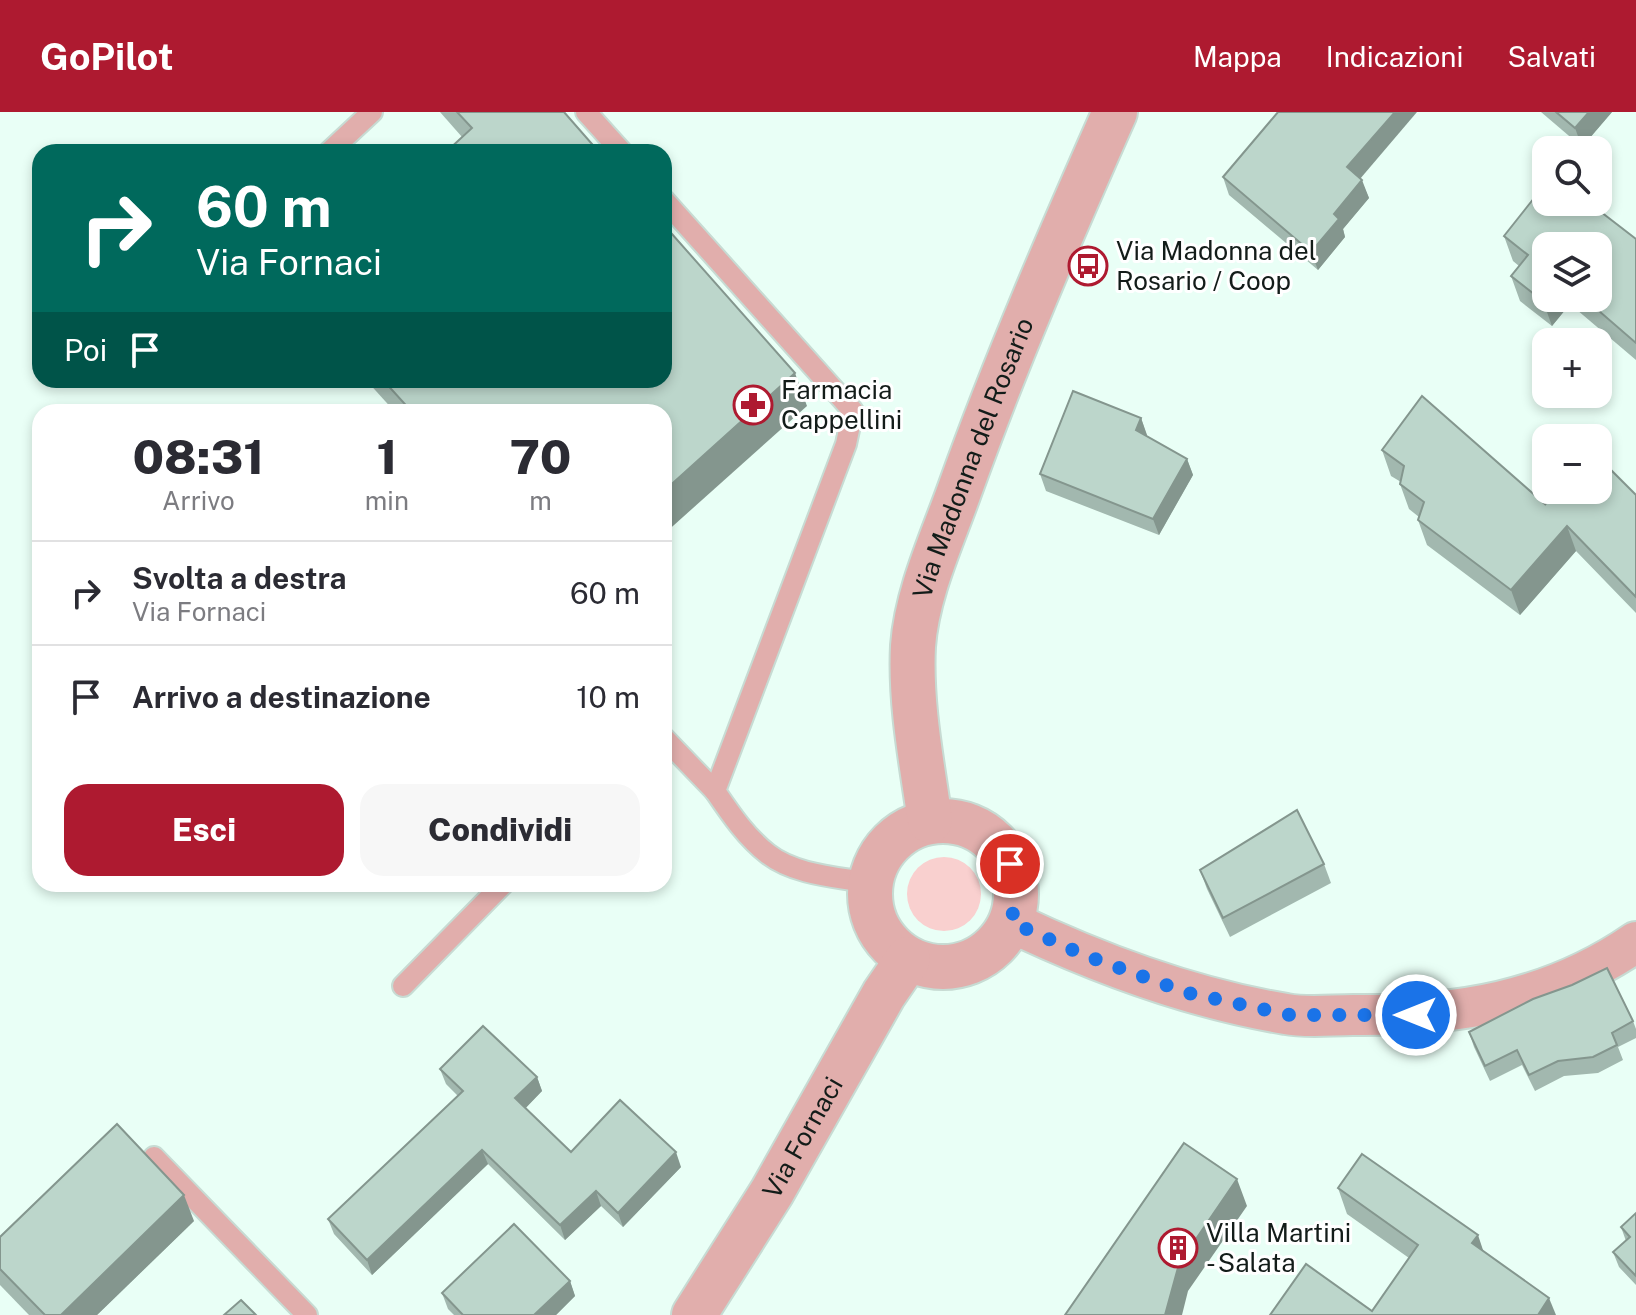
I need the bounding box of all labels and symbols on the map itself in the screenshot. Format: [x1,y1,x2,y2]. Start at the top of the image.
place label: Via Madonna del Rosario / Coop [1116,235,1317,296]
bus stop icon: Via Madonna del Rosario / Coop [1067,245,1109,287]
street label: Via Madonna del Rosario [906,313,1040,602]
place label: Farmacia Cappellini [781,374,902,435]
pharmacy icon: Farmacia Cappellini [732,384,774,426]
pin [976,830,1044,898]
position arrow [1374,973,1458,1057]
street label: Via Fornaci [756,1071,849,1204]
place label: Villa Martini - Salata [1206,1217,1351,1278]
building icon: Villa Martini - Salata [1157,1227,1199,1269]

